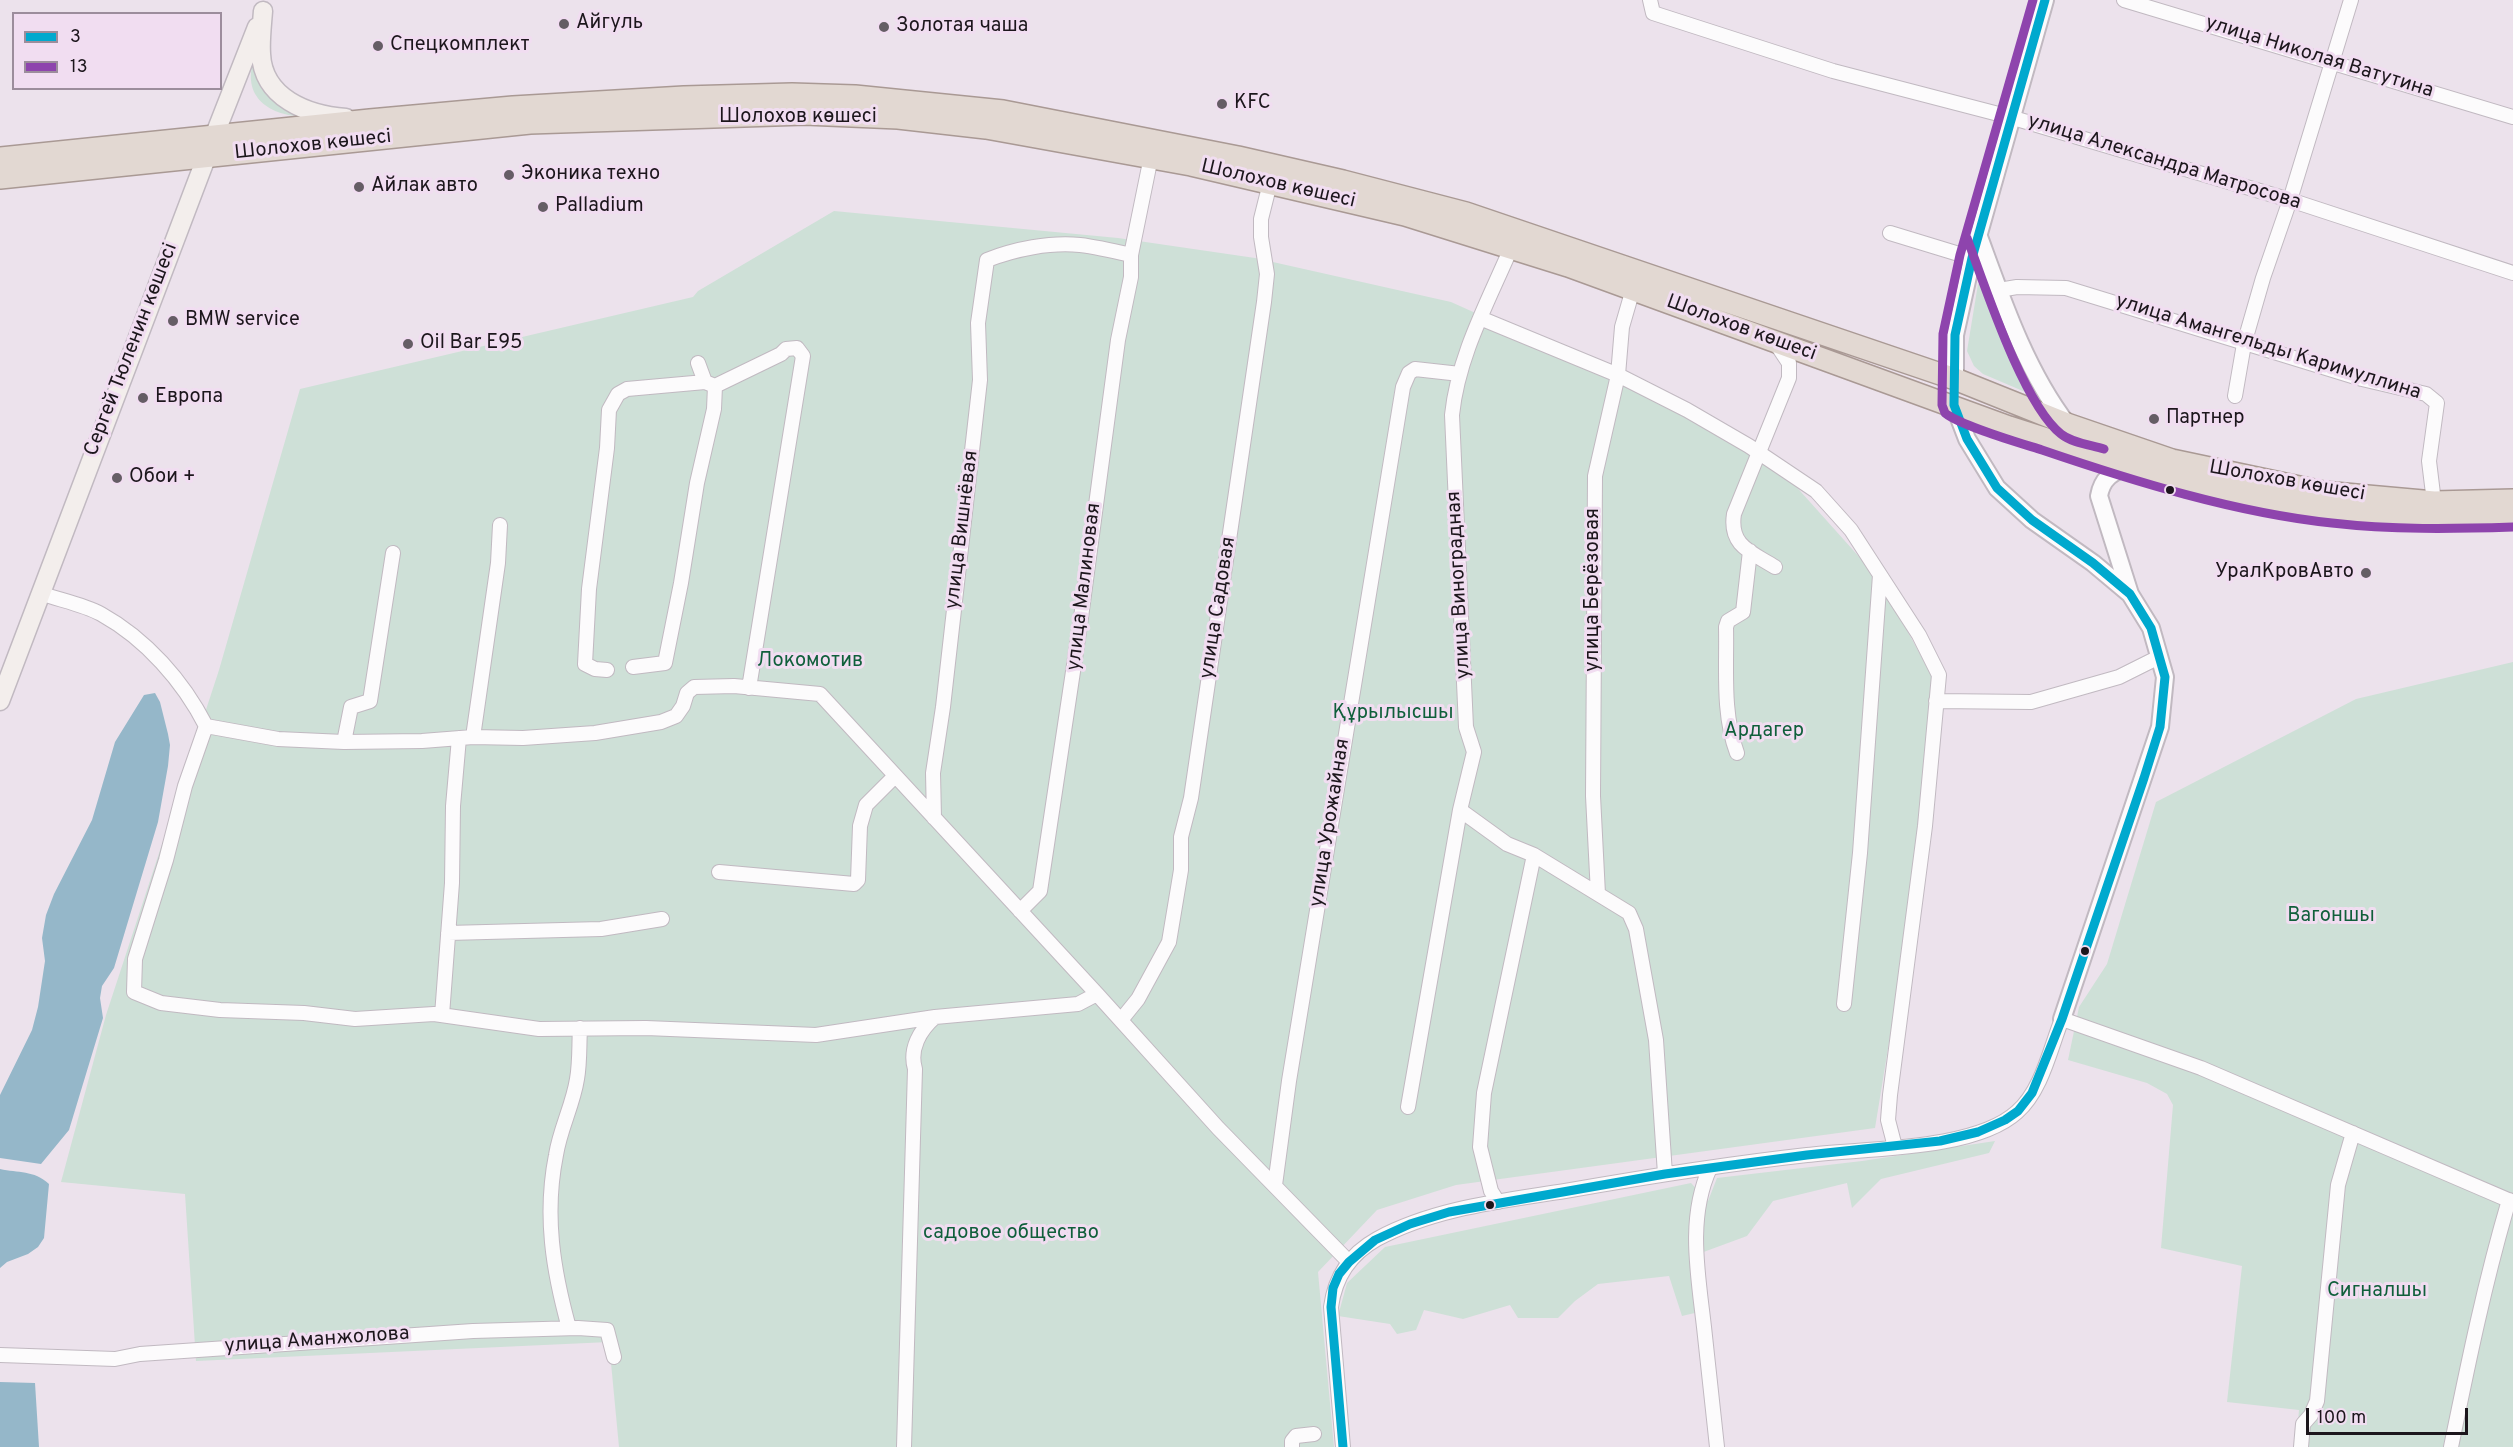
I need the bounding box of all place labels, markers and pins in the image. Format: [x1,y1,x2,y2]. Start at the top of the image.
place label: Айгуль [576,12,643,36]
place label: Золотая чаша [896,15,1028,39]
marker: Айгуль [557,17,571,31]
marker: Золотая чаша [877,20,891,34]
place label: Спецкомплект [390,34,530,58]
marker: Спецкомплект [371,39,385,53]
place label: KFC [1234,92,1271,116]
marker: KFC [1215,97,1229,111]
place label: Эконика техно [521,163,660,187]
marker: Эконика техно [502,168,516,182]
place label: Айлак авто [371,175,478,199]
marker: Айлак авто [352,180,366,194]
place label: Palladium [555,195,644,219]
marker: Palladium [536,200,550,214]
place label: BMW service [185,309,300,333]
marker: BMW service [166,314,180,328]
place label: Oil Bar E95 [420,332,523,356]
marker: Oil Bar E95 [401,337,415,351]
place label: Европа [155,386,223,410]
marker: Европа [136,391,150,405]
place label: Партнер [2166,407,2244,431]
marker: Партнер [2147,412,2161,426]
place label: Обои + [129,466,196,490]
marker: Обои + [110,471,124,485]
unlabelled marker [2164,484,2176,496]
place label: УралКровАвто [2215,561,2354,585]
marker: УралКровАвто [2359,566,2373,580]
unlabelled marker [2079,945,2091,957]
unlabelled marker [1484,1199,1496,1211]

